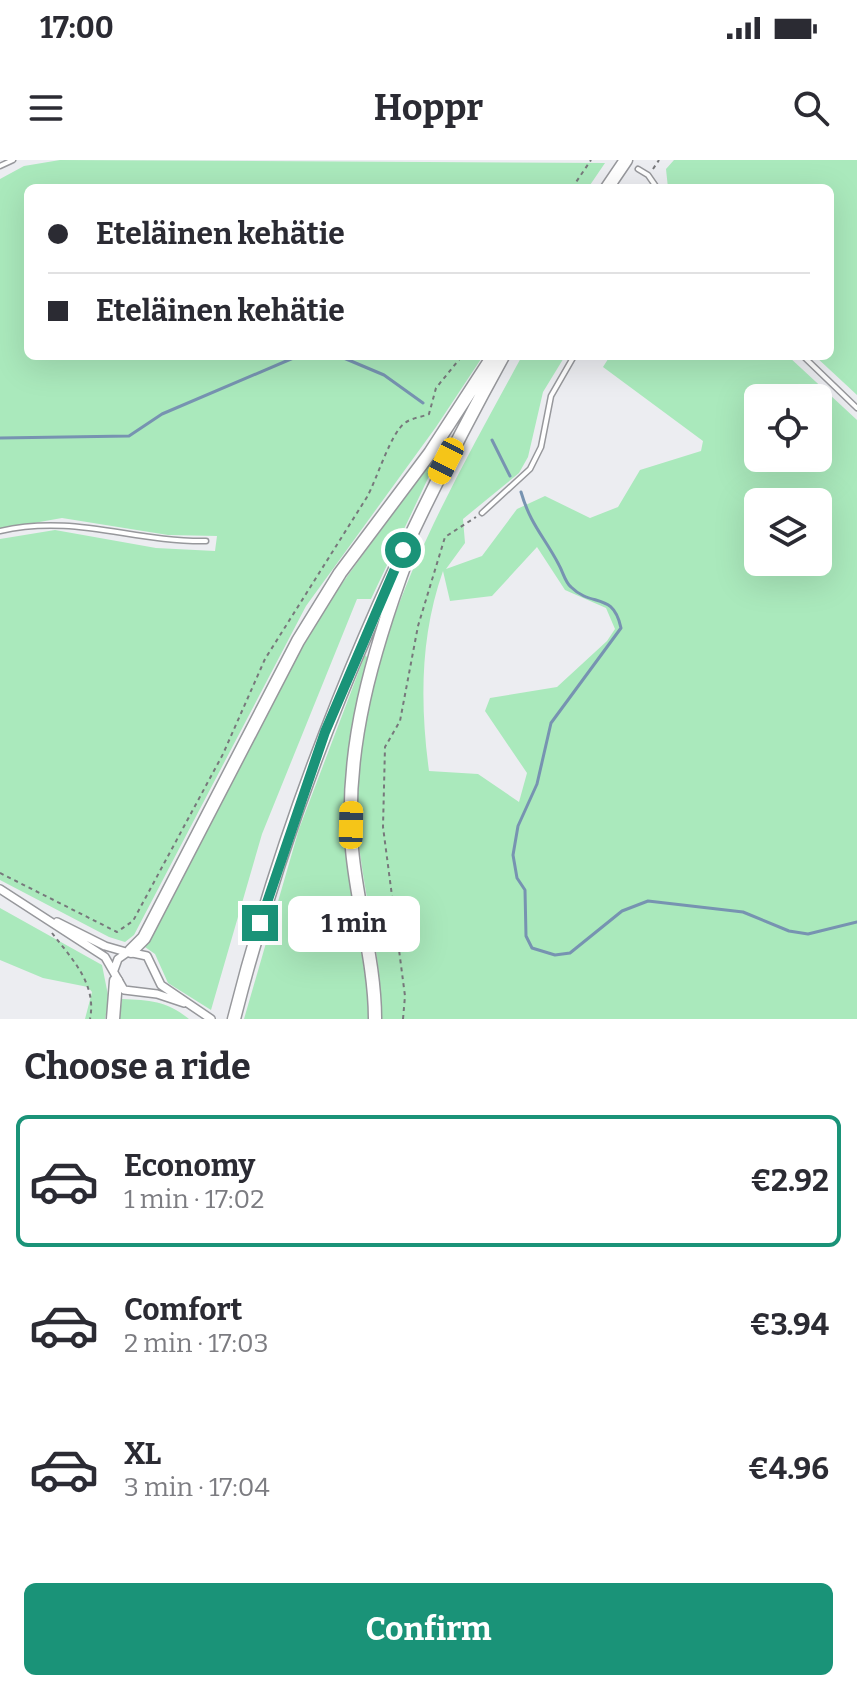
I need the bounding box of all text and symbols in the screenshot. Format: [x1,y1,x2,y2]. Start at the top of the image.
text: 17:00 [40,10,114,46]
icon: menu [24,86,68,130]
text: Hoppr [374,86,483,130]
icon: search [789,86,833,130]
text: Eteläinen kehätie [96,216,345,252]
text: Eteläinen kehätie [96,293,345,329]
map controls [744,384,832,576]
button: locate [744,384,832,472]
car [424,434,468,488]
button: layers [744,488,832,576]
route start [385,532,421,568]
car [339,801,363,849]
callout: 1 min [288,895,420,951]
route end [242,905,278,941]
text: 1 min [321,908,387,939]
text: Choose a ride [24,1045,251,1089]
icon: car [28,1145,100,1217]
text: Economy [124,1148,255,1184]
text: €2.92 [750,1163,829,1199]
text: 1 min · 17:02 [124,1184,264,1215]
icon: car [28,1289,100,1361]
text: Comfort [124,1292,242,1328]
text: €3.94 [750,1307,829,1343]
text: 2 min · 17:03 [124,1328,269,1359]
icon: car [28,1433,100,1505]
text: XL [124,1436,161,1472]
text: €4.96 [748,1451,829,1487]
text: 3 min · 17:04 [124,1472,270,1503]
button: Confirm [24,1583,833,1675]

